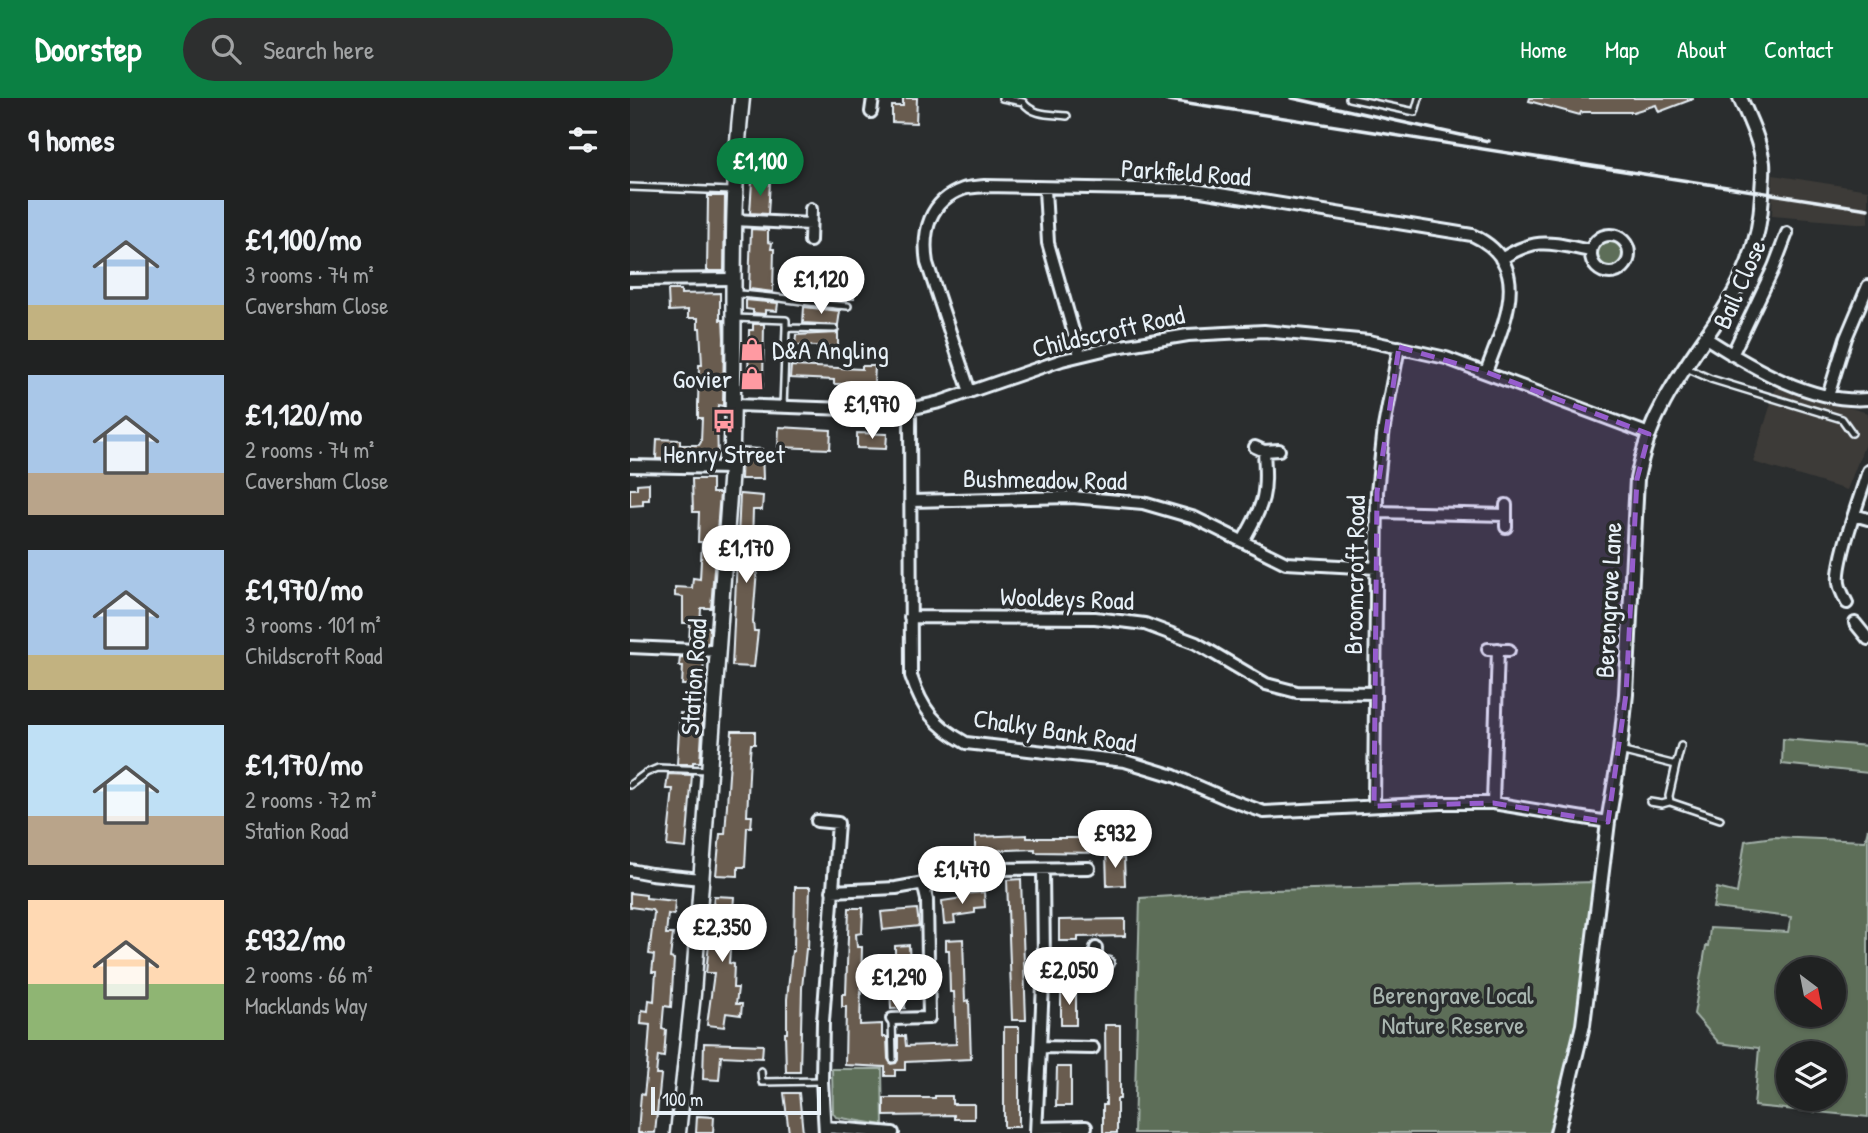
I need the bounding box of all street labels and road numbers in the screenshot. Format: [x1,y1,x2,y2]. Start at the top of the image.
street label: Parkfield Road [1120,150,1252,194]
street label: Bail Close [1704,234,1774,334]
street label: Childscroft Road [1028,296,1188,366]
street label: Bushmeadow Road [963,460,1127,498]
street label: Broomcroft Road [1335,495,1373,655]
street label: Berengrave Lane [1586,521,1630,679]
street label: Wooldeys Road [999,578,1135,618]
street label: Station Road [671,618,715,736]
street label: Chalky Bank Road [971,700,1139,760]

